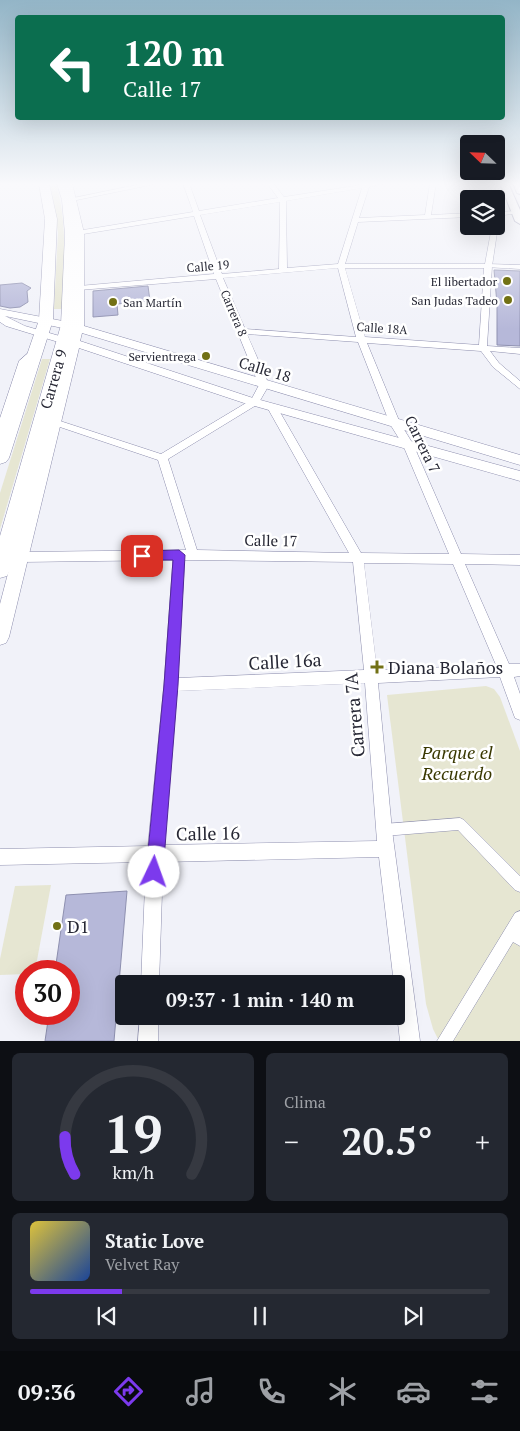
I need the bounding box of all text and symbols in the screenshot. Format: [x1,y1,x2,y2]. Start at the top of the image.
text: 120 m [123,30,224,76]
icon: left [40,35,105,100]
text: Calle 17 [123,74,201,103]
north arrow [460,135,505,180]
map controls [460,135,505,235]
button: layers [460,190,505,235]
street label: Calle 19 [186,257,230,275]
place label: El libertador [431,274,497,289]
marker: El libertador [501,275,513,287]
street label: Carrera 8 [218,288,250,338]
place label: San Judas Tadeo [411,293,498,308]
marker: San Judas Tadeo [502,294,514,306]
place label: San Martín [123,295,182,310]
marker: San Martín [107,296,119,308]
street label: Calle 18A [356,319,409,337]
street label: Carrera 9 [35,347,71,411]
place label: Servientrega [128,349,196,364]
marker: Servientrega [200,350,212,362]
street label: Calle 18 [237,352,293,386]
street label: Carrera 7 [401,412,445,476]
street label: Calle 17 [244,530,298,550]
pin [121,535,163,577]
icon: arrive [128,542,156,570]
street label: Calle 16a [248,647,322,675]
place label: Diana Bolaños [388,655,503,679]
marker: Diana Bolaños [370,660,384,674]
street label: Carrera 7A [338,671,370,758]
park label: Parque el Recuerdo [420,740,493,785]
street label: Calle 16 [176,820,241,846]
position arrow [127,845,179,897]
place label: D1 [67,914,89,938]
marker: D1 [51,920,63,932]
speed limit sign: 30 [15,960,80,1025]
text: 09:37 · 1 min · 140 m [166,987,354,1012]
text: Clima [284,1091,326,1113]
text: 19 [104,1099,162,1168]
text: 20.5° [341,1116,433,1166]
text: − [284,1123,299,1160]
text: + [475,1123,490,1160]
text: km/h [112,1160,154,1184]
text: Static Love [105,1228,204,1253]
text: Velvet Ray [105,1253,179,1275]
icon: previous [93,1302,121,1330]
icon: pause [246,1302,274,1330]
icon: next [399,1302,427,1330]
icon: directions [111,1374,146,1409]
icon: music [183,1374,218,1409]
icon: phone [254,1374,289,1409]
icon: climate [325,1374,360,1409]
icon: car [396,1374,431,1409]
icon: filters [467,1374,502,1409]
text: 09:36 [18,1377,75,1406]

